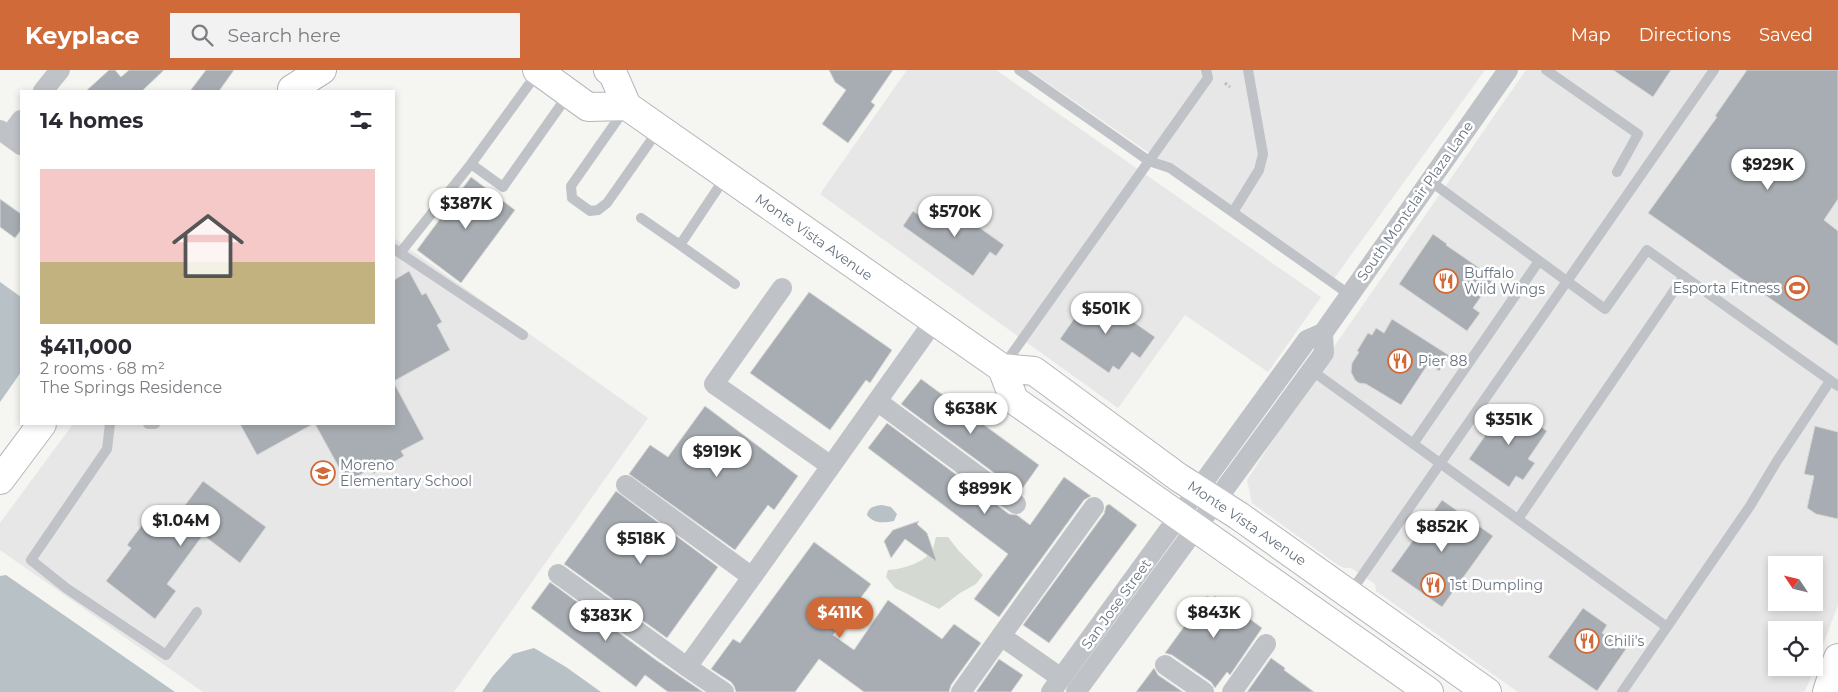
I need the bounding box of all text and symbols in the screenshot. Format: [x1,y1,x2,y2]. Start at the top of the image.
search box [170,13,520,58]
text: Keyplace [25,21,140,50]
icon: search [188,21,216,49]
text: Search here [228,24,341,47]
text: Map [1571,24,1611,46]
text: Directions [1639,24,1731,46]
text: Saved [1759,24,1813,46]
icon: filters [347,106,375,134]
text: 14 homes [40,108,144,133]
street label: South Montclair Plaza Lane [1353,118,1477,284]
pin: $929K [1733,148,1803,191]
text: $929K [1742,155,1794,174]
pin: $387K [431,188,501,230]
street label: Monte Vista Avenue [752,190,876,284]
text: $387K [440,194,492,213]
pin: $570K [920,196,990,238]
icon: home [163,201,253,291]
text: $570K [929,202,981,221]
place label: Buffalo Wild Wings [1464,264,1545,298]
restaurant icon: Buffalo Wild Wings [1433,268,1459,294]
sports icon: Esporta Fitness [1784,275,1810,301]
place label: Esporta Fitness [1673,279,1780,297]
pin: $501K [1071,292,1141,335]
text: $501K [1082,299,1130,318]
text: $411,000 [40,334,132,359]
restaurant icon: Pier 88 [1387,348,1413,374]
place label: Pier 88 [1418,352,1467,370]
text: 2 rooms · 68 m² [40,359,165,378]
text: The Springs Residence [40,378,222,397]
pin: $638K [936,392,1006,435]
text: $638K [945,399,997,418]
pin: $351K [1474,404,1544,446]
text: $351K [1485,410,1533,429]
pin: $919K [682,436,752,478]
text: $919K [693,442,741,461]
place label: Moreno Elementary School [340,456,472,490]
school or university icon: Moreno Elementary School [310,460,336,486]
pin: $899K [950,472,1020,515]
street label: Monte Vista Avenue [1184,477,1310,569]
text: $899K [959,479,1012,498]
pin: $1.04M [140,504,222,547]
pin: $852K [1407,510,1477,553]
text: $1.04M [152,511,210,530]
text: $852K [1416,517,1468,536]
pin: $518K [606,522,676,565]
text: $518K [617,529,665,548]
street label: San Jose Street [1077,555,1155,653]
north arrow [1768,556,1822,611]
map controls [1768,556,1823,676]
restaurant icon: 1st Dumpling [1420,572,1446,598]
place label: 1st Dumpling [1450,576,1543,594]
pin: $411K [805,596,875,639]
pin: $843K [1179,596,1249,639]
pin: $383K [571,600,641,642]
text: $411K [817,603,863,622]
text: $843K [1188,603,1241,622]
text: $383K [580,606,632,625]
button: locate [1768,621,1823,676]
restaurant icon: Chili's [1574,628,1600,654]
place label: Chili's [1604,632,1645,650]

